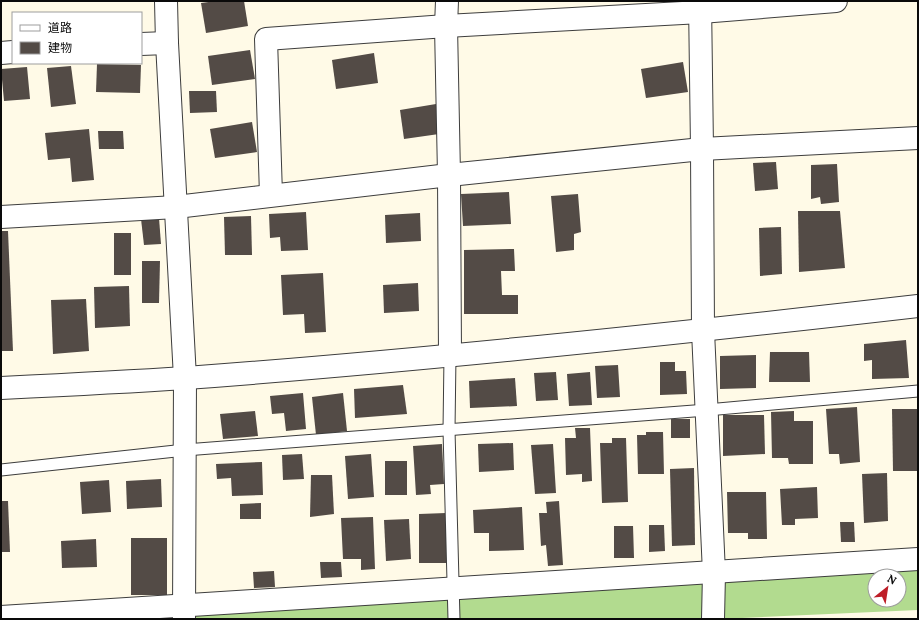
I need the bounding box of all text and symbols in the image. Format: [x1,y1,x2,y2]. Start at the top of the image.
legend [12,12,142,64]
text: 道路 [48,20,72,35]
text: 建物 [48,40,72,55]
north arrow [867,568,907,608]
text: N [885,571,900,588]

